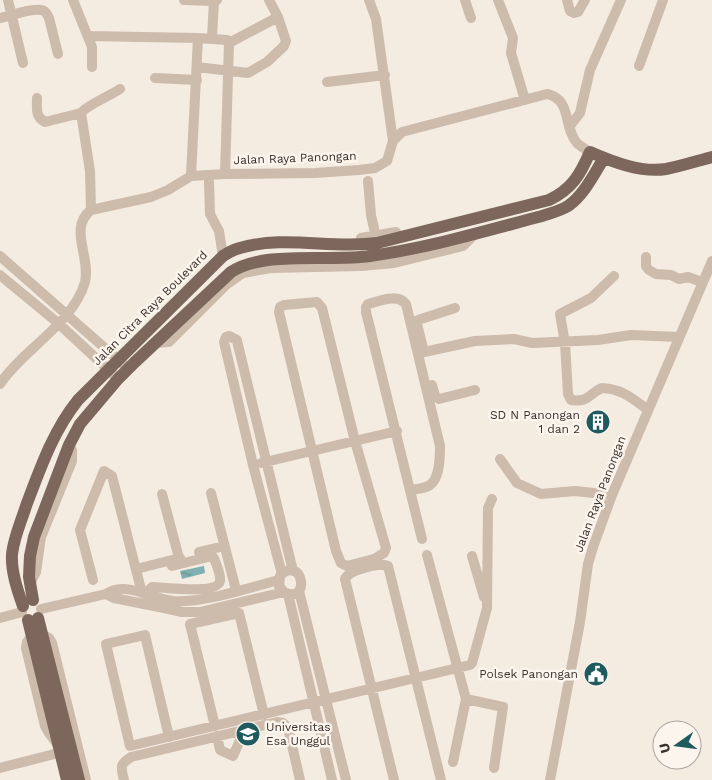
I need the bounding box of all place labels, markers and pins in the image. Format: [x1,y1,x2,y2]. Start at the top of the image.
place label: SD N Panongan 1 dan 2 [490,408,580,436]
building icon: SD N Panongan 1 dan 2 [585,409,611,435]
public building icon: Polsek Panongan [583,661,609,687]
place label: Polsek Panongan [479,667,578,681]
place label: Universitas Esa Unggul [266,720,331,748]
school or university icon: Universitas Esa Unggul [235,721,261,747]

